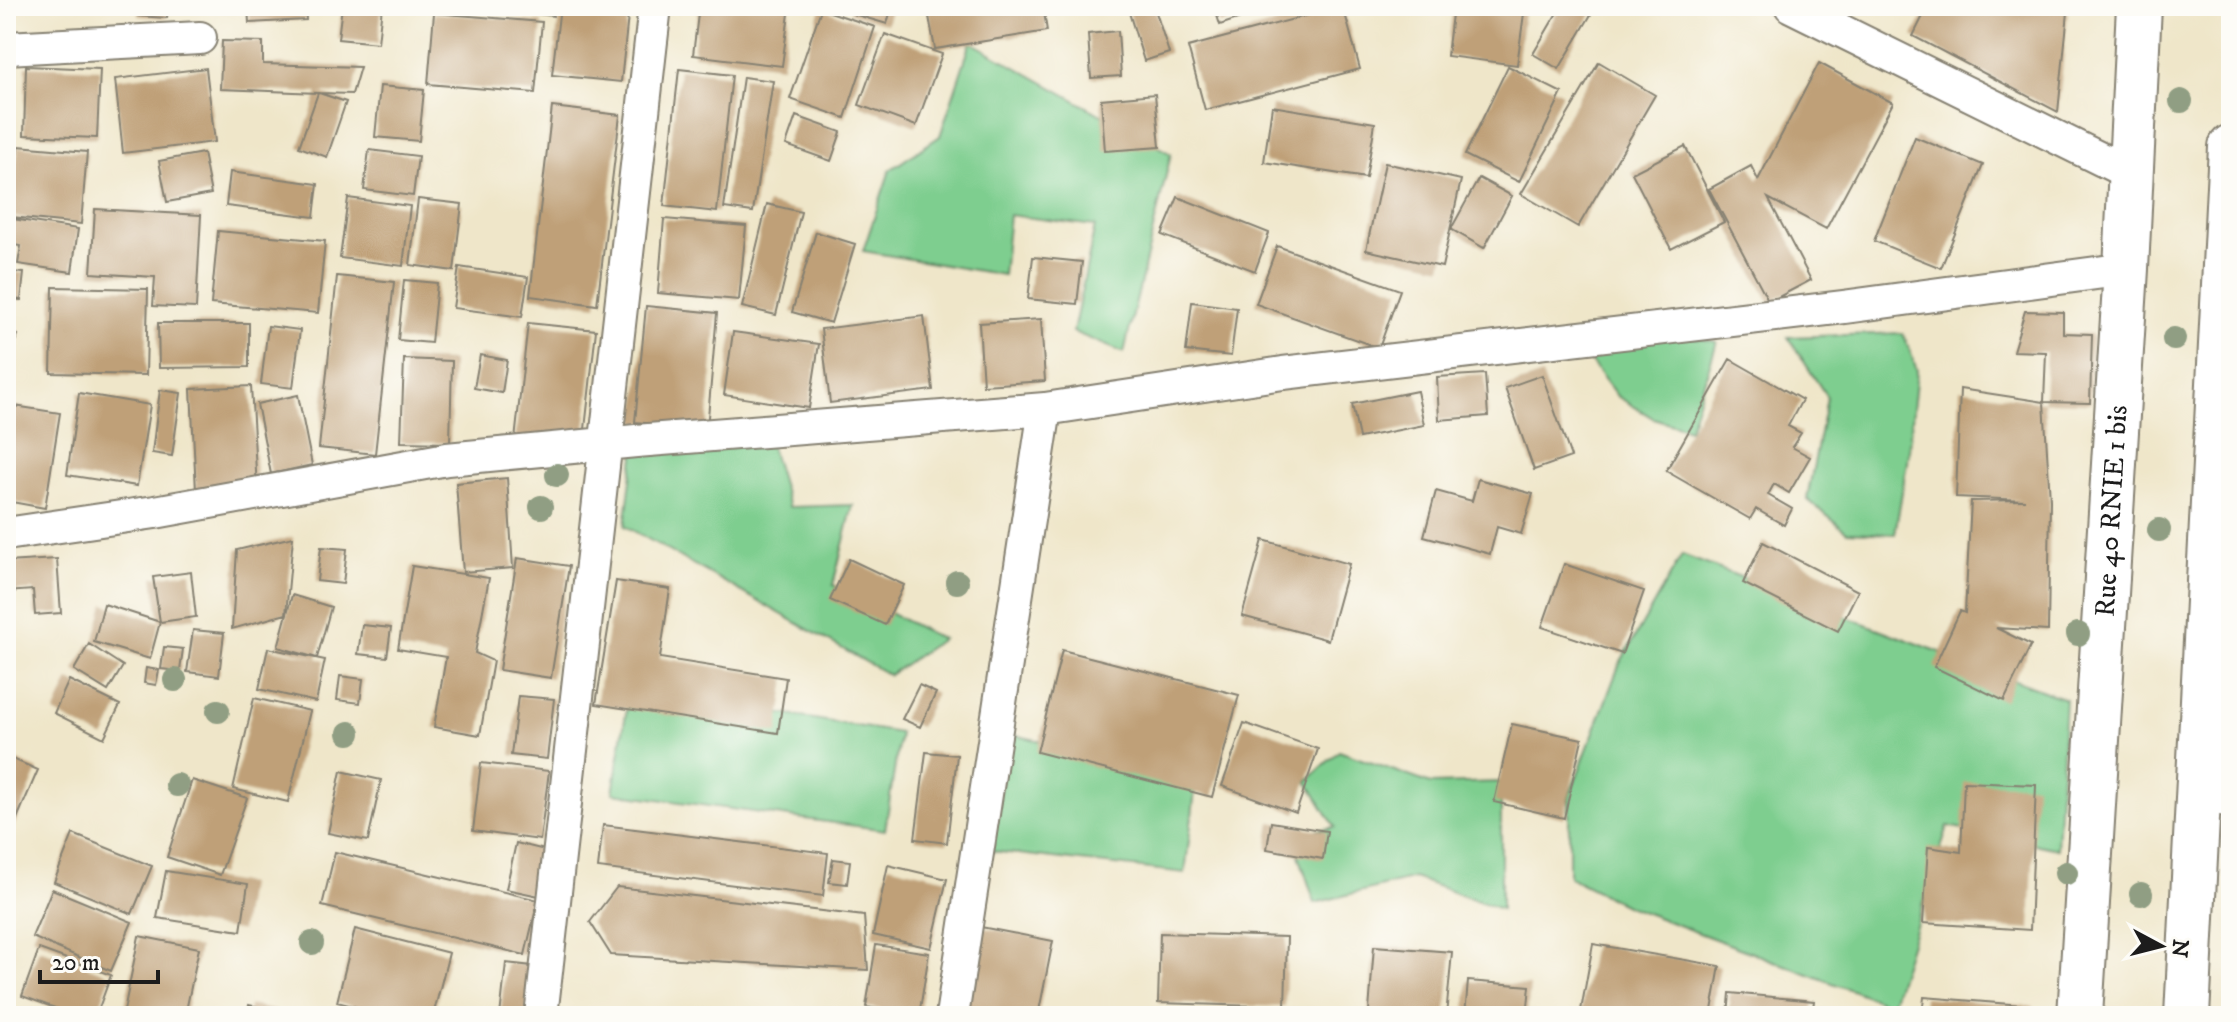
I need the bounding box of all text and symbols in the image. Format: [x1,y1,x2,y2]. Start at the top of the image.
street label: Rue 40 RNIE 1 bis [2087,404,2135,618]
north arrow [2121,906,2201,986]
scale bar [40,934,158,984]
text: N [2165,938,2194,959]
text: 20 m [52,948,100,978]

